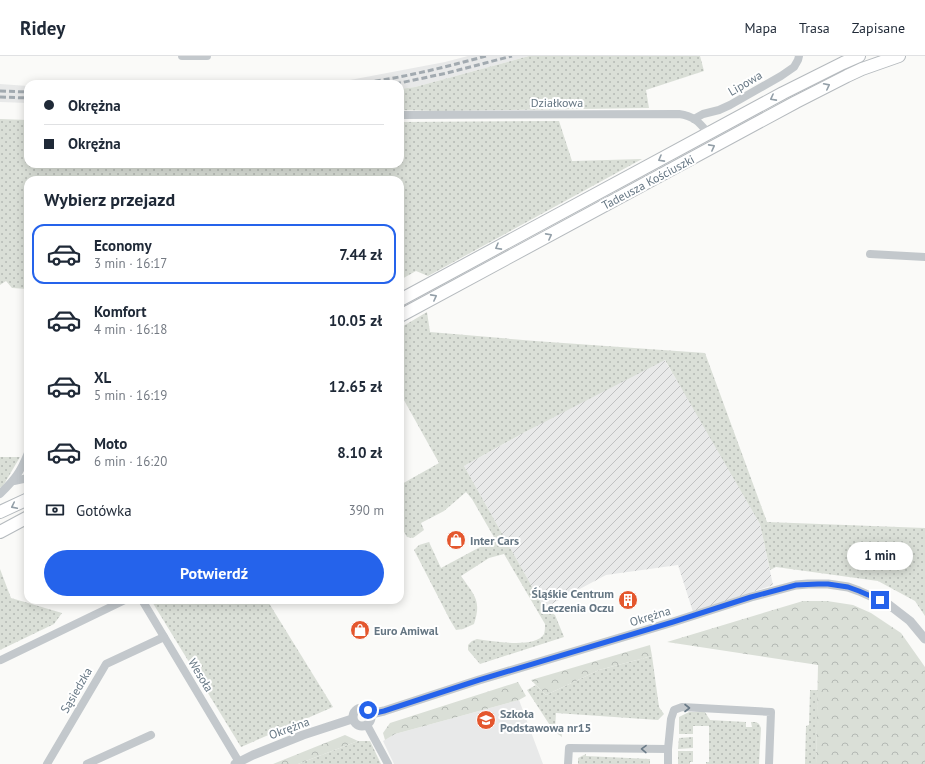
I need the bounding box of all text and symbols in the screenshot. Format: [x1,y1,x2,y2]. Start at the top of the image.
text: Ridey [20,16,65,40]
text: Mapa [744,19,777,37]
text: Trasa [799,19,830,37]
text: Zapisane [852,19,905,37]
street label: Lipowa [725,67,765,99]
one-way arrow [823,83,830,91]
one-way arrow [770,93,777,101]
street label: Działkowa [531,95,583,110]
text: Okrężna [68,96,121,115]
text: Okrężna [68,134,121,153]
one-way arrow [708,144,715,152]
street label: Tadeusza Kościuszki [599,151,697,213]
one-way arrow [658,154,665,161]
text: Wybierz przejazd [44,188,175,211]
one-way arrow [544,233,552,240]
icon: car [46,236,82,272]
text: Economy [94,236,152,255]
one-way arrow [495,243,502,250]
text: 7.44 zł [339,245,382,264]
text: 3 min · 16:17 [94,255,167,272]
one-way arrow [430,295,437,302]
icon: car [46,302,82,338]
text: Komfort [94,302,146,321]
text: 10.05 zł [329,311,382,330]
text: 4 min · 16:18 [94,321,167,338]
icon: car [46,368,82,404]
text: XL [94,368,111,387]
text: 12.65 zł [329,377,382,396]
text: 5 min · 16:19 [94,387,167,404]
icon: car [46,434,82,470]
text: Moto [94,434,127,453]
text: 8.10 zł [337,443,382,462]
text: 6 min · 16:20 [94,453,167,470]
icon: cash [44,499,66,521]
one-way arrow [11,501,18,508]
text: Gotówka [76,501,132,520]
text: 390 m [349,502,384,519]
shop icon: Inter Cars [445,529,467,551]
place label: Inter Cars [470,533,519,548]
callout: 1 min [847,542,913,570]
text: 1 min [864,547,896,564]
button: Potwierdź [44,550,384,596]
place label: Śląśkie Centrum Leczenia Oczu [532,586,614,615]
building icon: Śląśkie Centrum Leczenia Oczu [617,589,639,611]
route end [871,591,889,609]
street label: Okrężna [628,603,672,629]
shop icon: Euro Amiwal [349,619,371,641]
place label: Euro Amiwal [374,623,439,638]
street label: Wesoła [185,656,217,695]
street label: Sąsiedzka [57,664,95,715]
route start [359,701,377,719]
one-way arrow [684,704,690,712]
place label: Szkoła Podstawowa nr15 [500,706,591,735]
school or university icon: Szkoła Podstawowa nr15 [475,709,497,731]
street label: Okrężna [267,714,311,742]
one-way arrow [641,745,647,753]

